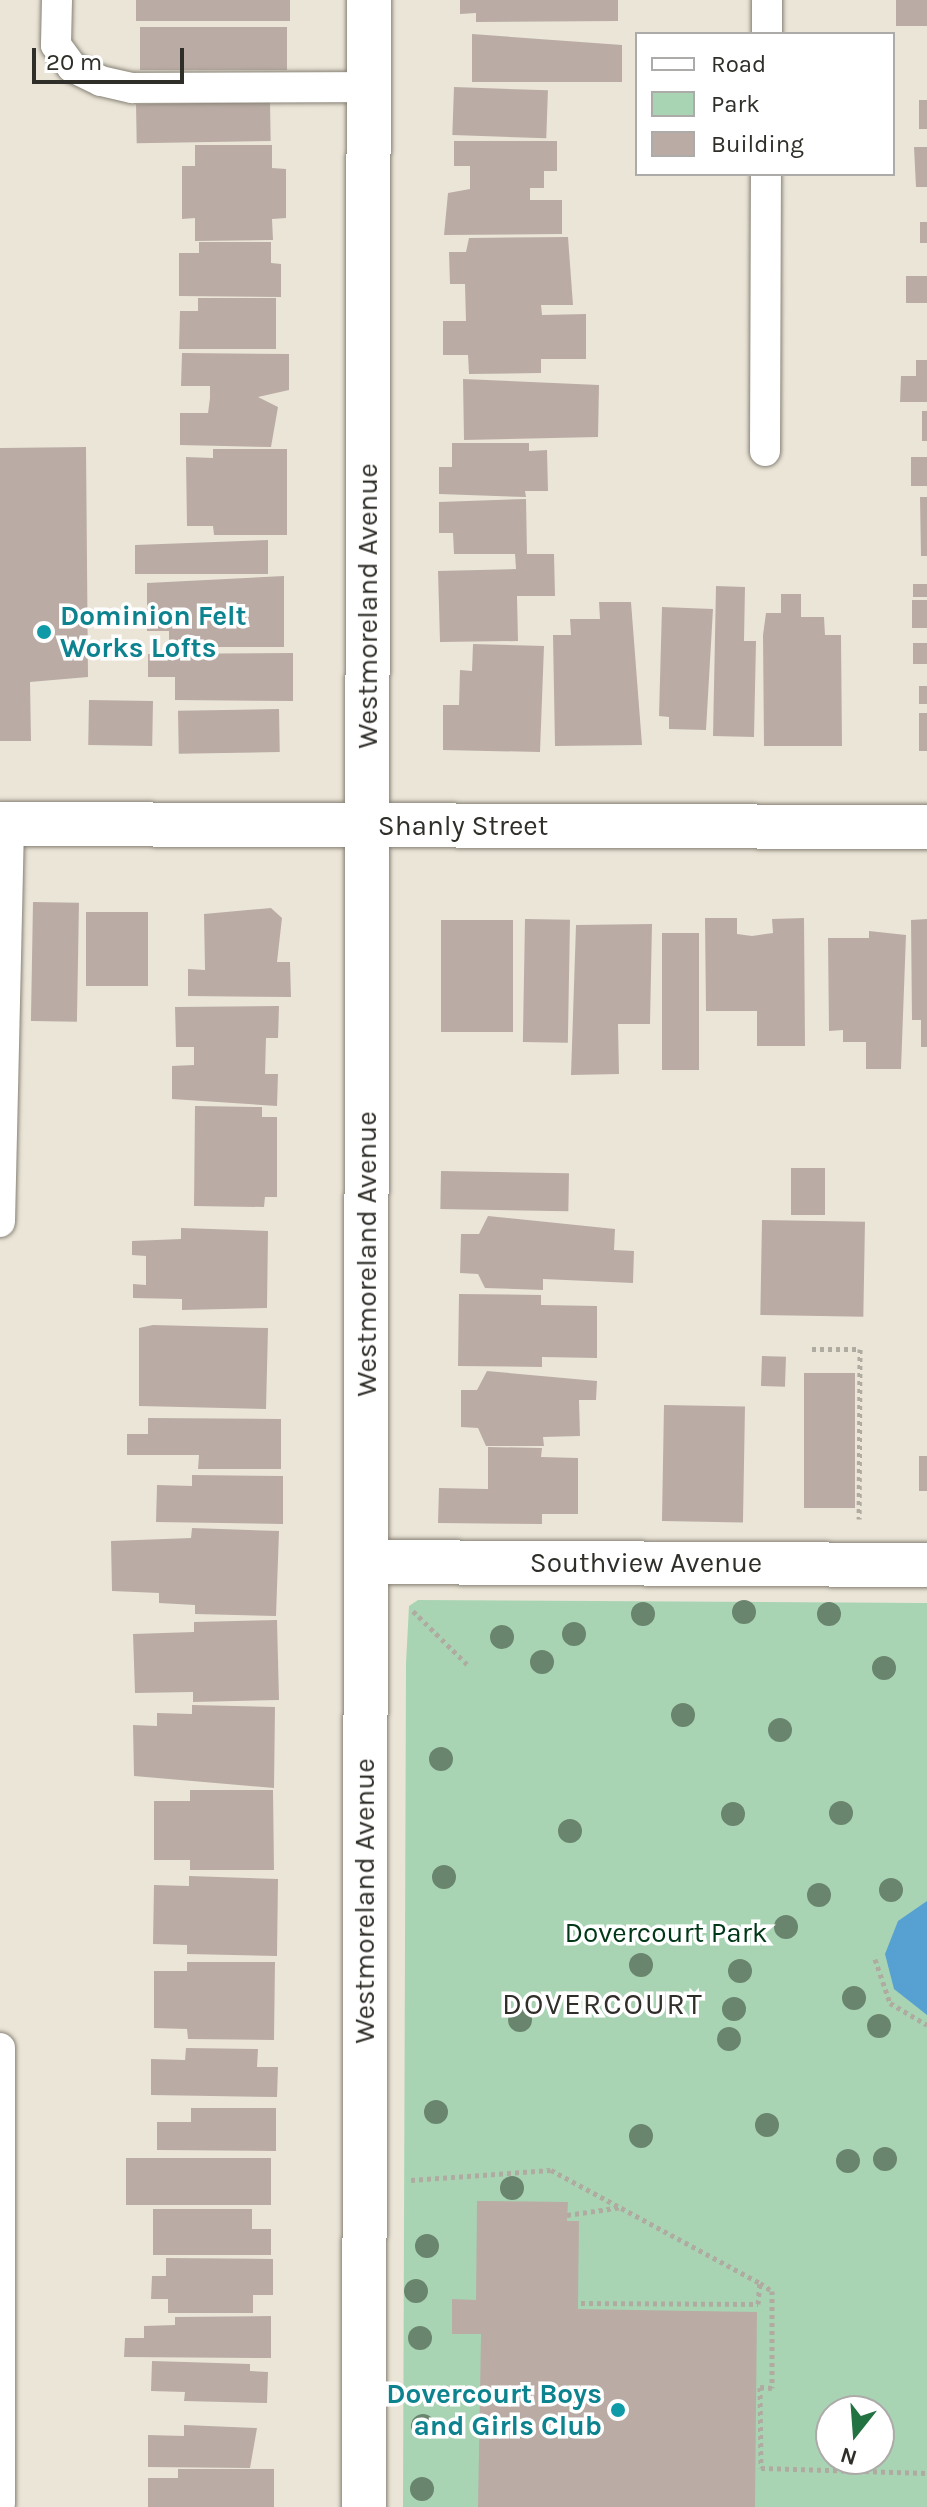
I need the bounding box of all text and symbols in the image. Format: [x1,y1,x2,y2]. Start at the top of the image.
scale bar [36,32,188,82]
legend [635,32,895,176]
text: 20 m [46,48,102,76]
text: Road [711,50,766,78]
text: Park [711,90,760,118]
text: Building [711,130,804,158]
street label: Westmoreland Avenue [351,463,385,749]
place label: Dominion Felt Works Lofts [60,599,247,665]
marker: Dominion Felt Works Lofts [35,623,53,641]
street label: Shanly Street [378,809,548,843]
street label: Westmoreland Avenue [350,1111,384,1397]
street label: Southview Avenue [530,1546,762,1580]
street label: Westmoreland Avenue [348,1758,382,2044]
park label: Dovercourt Park [564,1916,768,1950]
district label: DOVERCOURT [502,1986,704,2022]
place label: Dovercourt Boys and Girls Club [386,2377,602,2443]
north arrow [815,2395,895,2475]
marker: Dovercourt Boys and Girls Club [609,2401,627,2419]
text: N [837,2441,860,2471]

